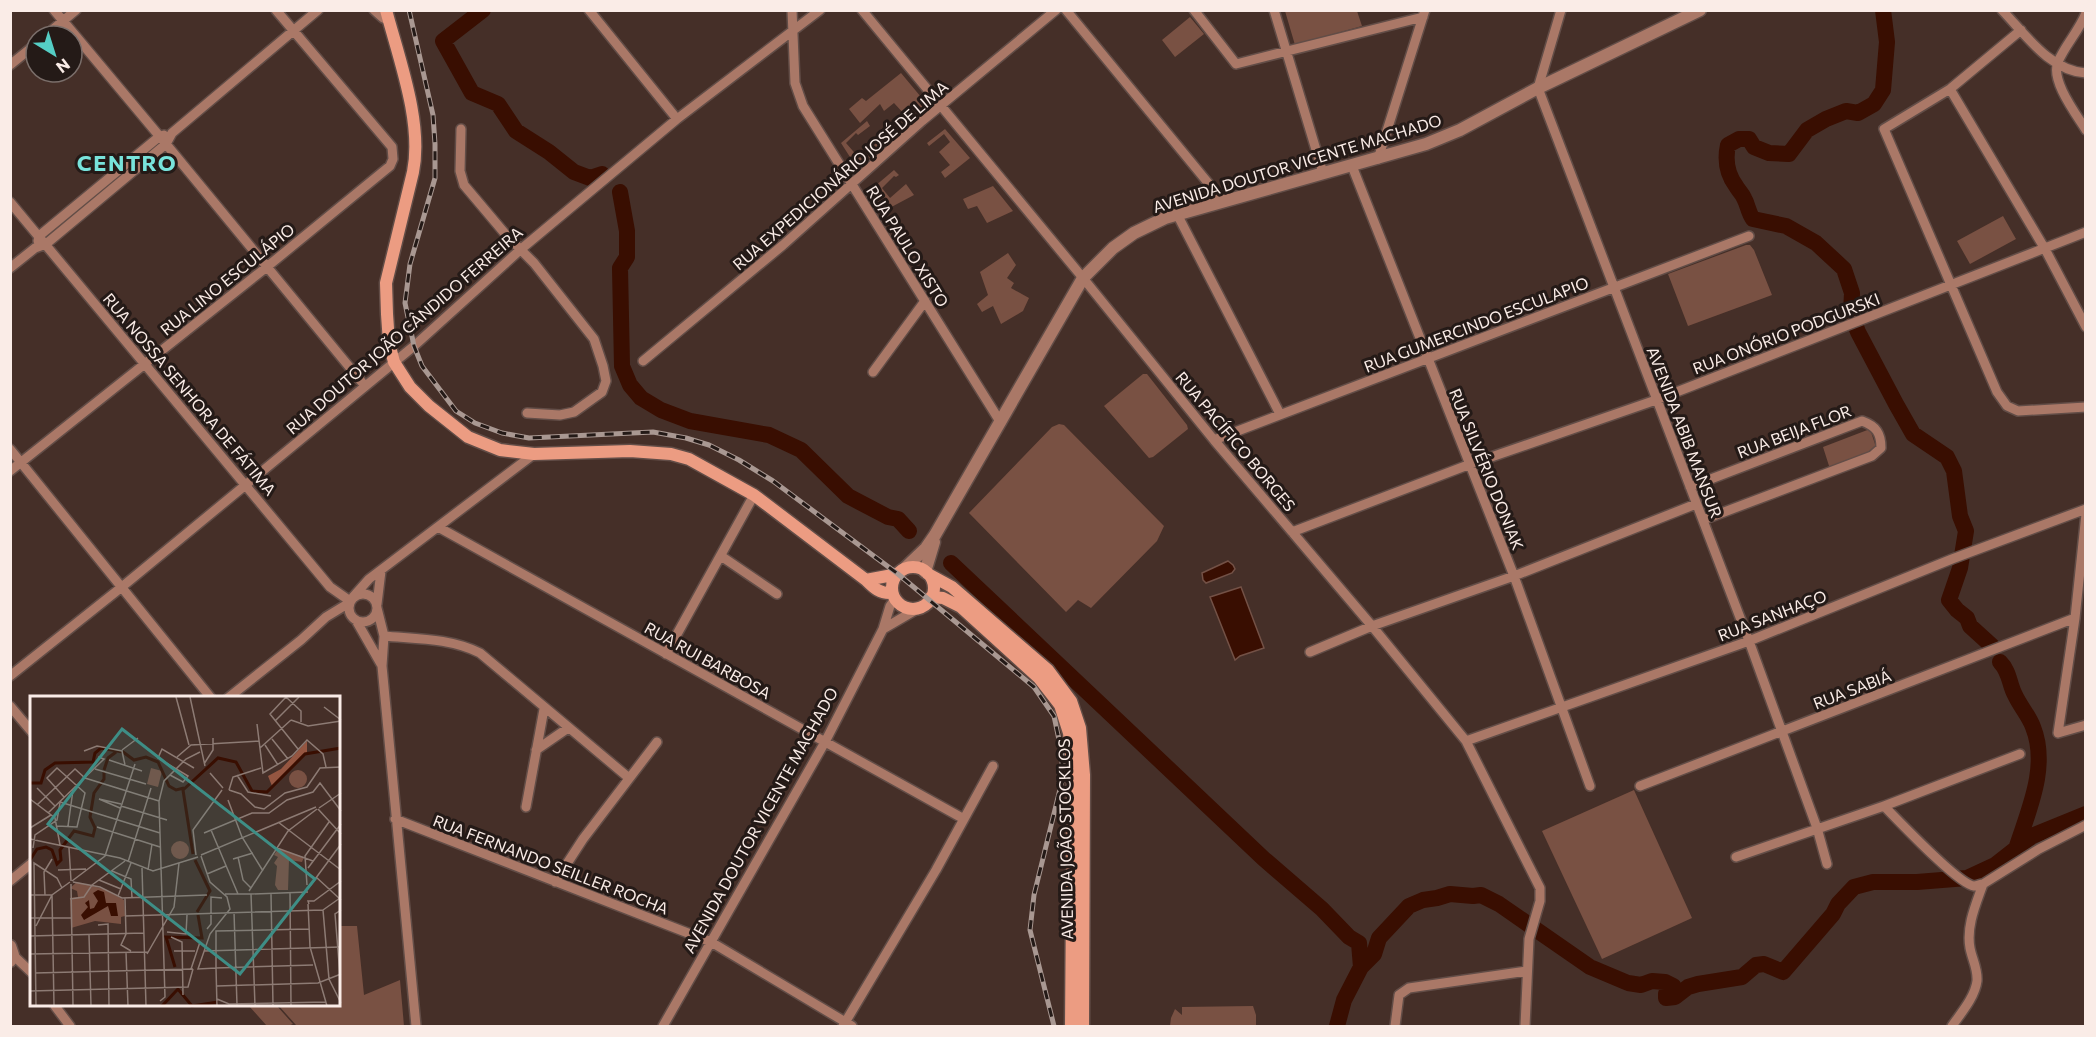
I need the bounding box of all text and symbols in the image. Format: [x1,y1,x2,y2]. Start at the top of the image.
north arrow [24,24,84,84]
text: N [53,55,74,77]
street label: RUA EXPEDICIONÁRIO JOSÉ DE LIMA [729,76,951,274]
street label: AVENIDA DOUTOR VICENTE MACHADO [1150,110,1444,216]
district label: CENTRO [77,149,177,176]
street label: RUA PAULO XISTO [863,182,953,310]
street label: RUA LINO ESCULÁPIO [156,219,298,339]
street label: RUA DOUTOR JOÃO CÂNDIDO FERREIRA [282,222,526,438]
street label: RUA GUMERCINDO ESCULAPIO [1361,272,1591,376]
street label: RUA ONÓRIO PODGURSKI [1690,288,1882,378]
street label: RUA NOSSA SENHORA DE FÁTIMA [100,289,280,499]
street label: AVENIDA ABIB MANSUR [1644,344,1727,521]
street label: RUA PACÍFICO BORGES [1172,367,1300,515]
street label: RUA SILVÉRIO DONIAK [1446,386,1528,553]
street label: RUA BEIJA FLOR [1734,400,1854,461]
street label: RUA SANHAÇO [1715,586,1829,644]
street label: RUA RUI BARBOSA [642,617,774,703]
street label: RUA SABIÁ [1810,665,1894,713]
street label: AVENIDA DOUTOR VICENTE MACHADO [679,684,841,956]
inset map [30,696,340,1007]
street label: AVENIDA JOÃO STOCKLOS [1054,738,1076,940]
street label: RUA FERNANDO SEILLER ROCHA [431,810,671,918]

